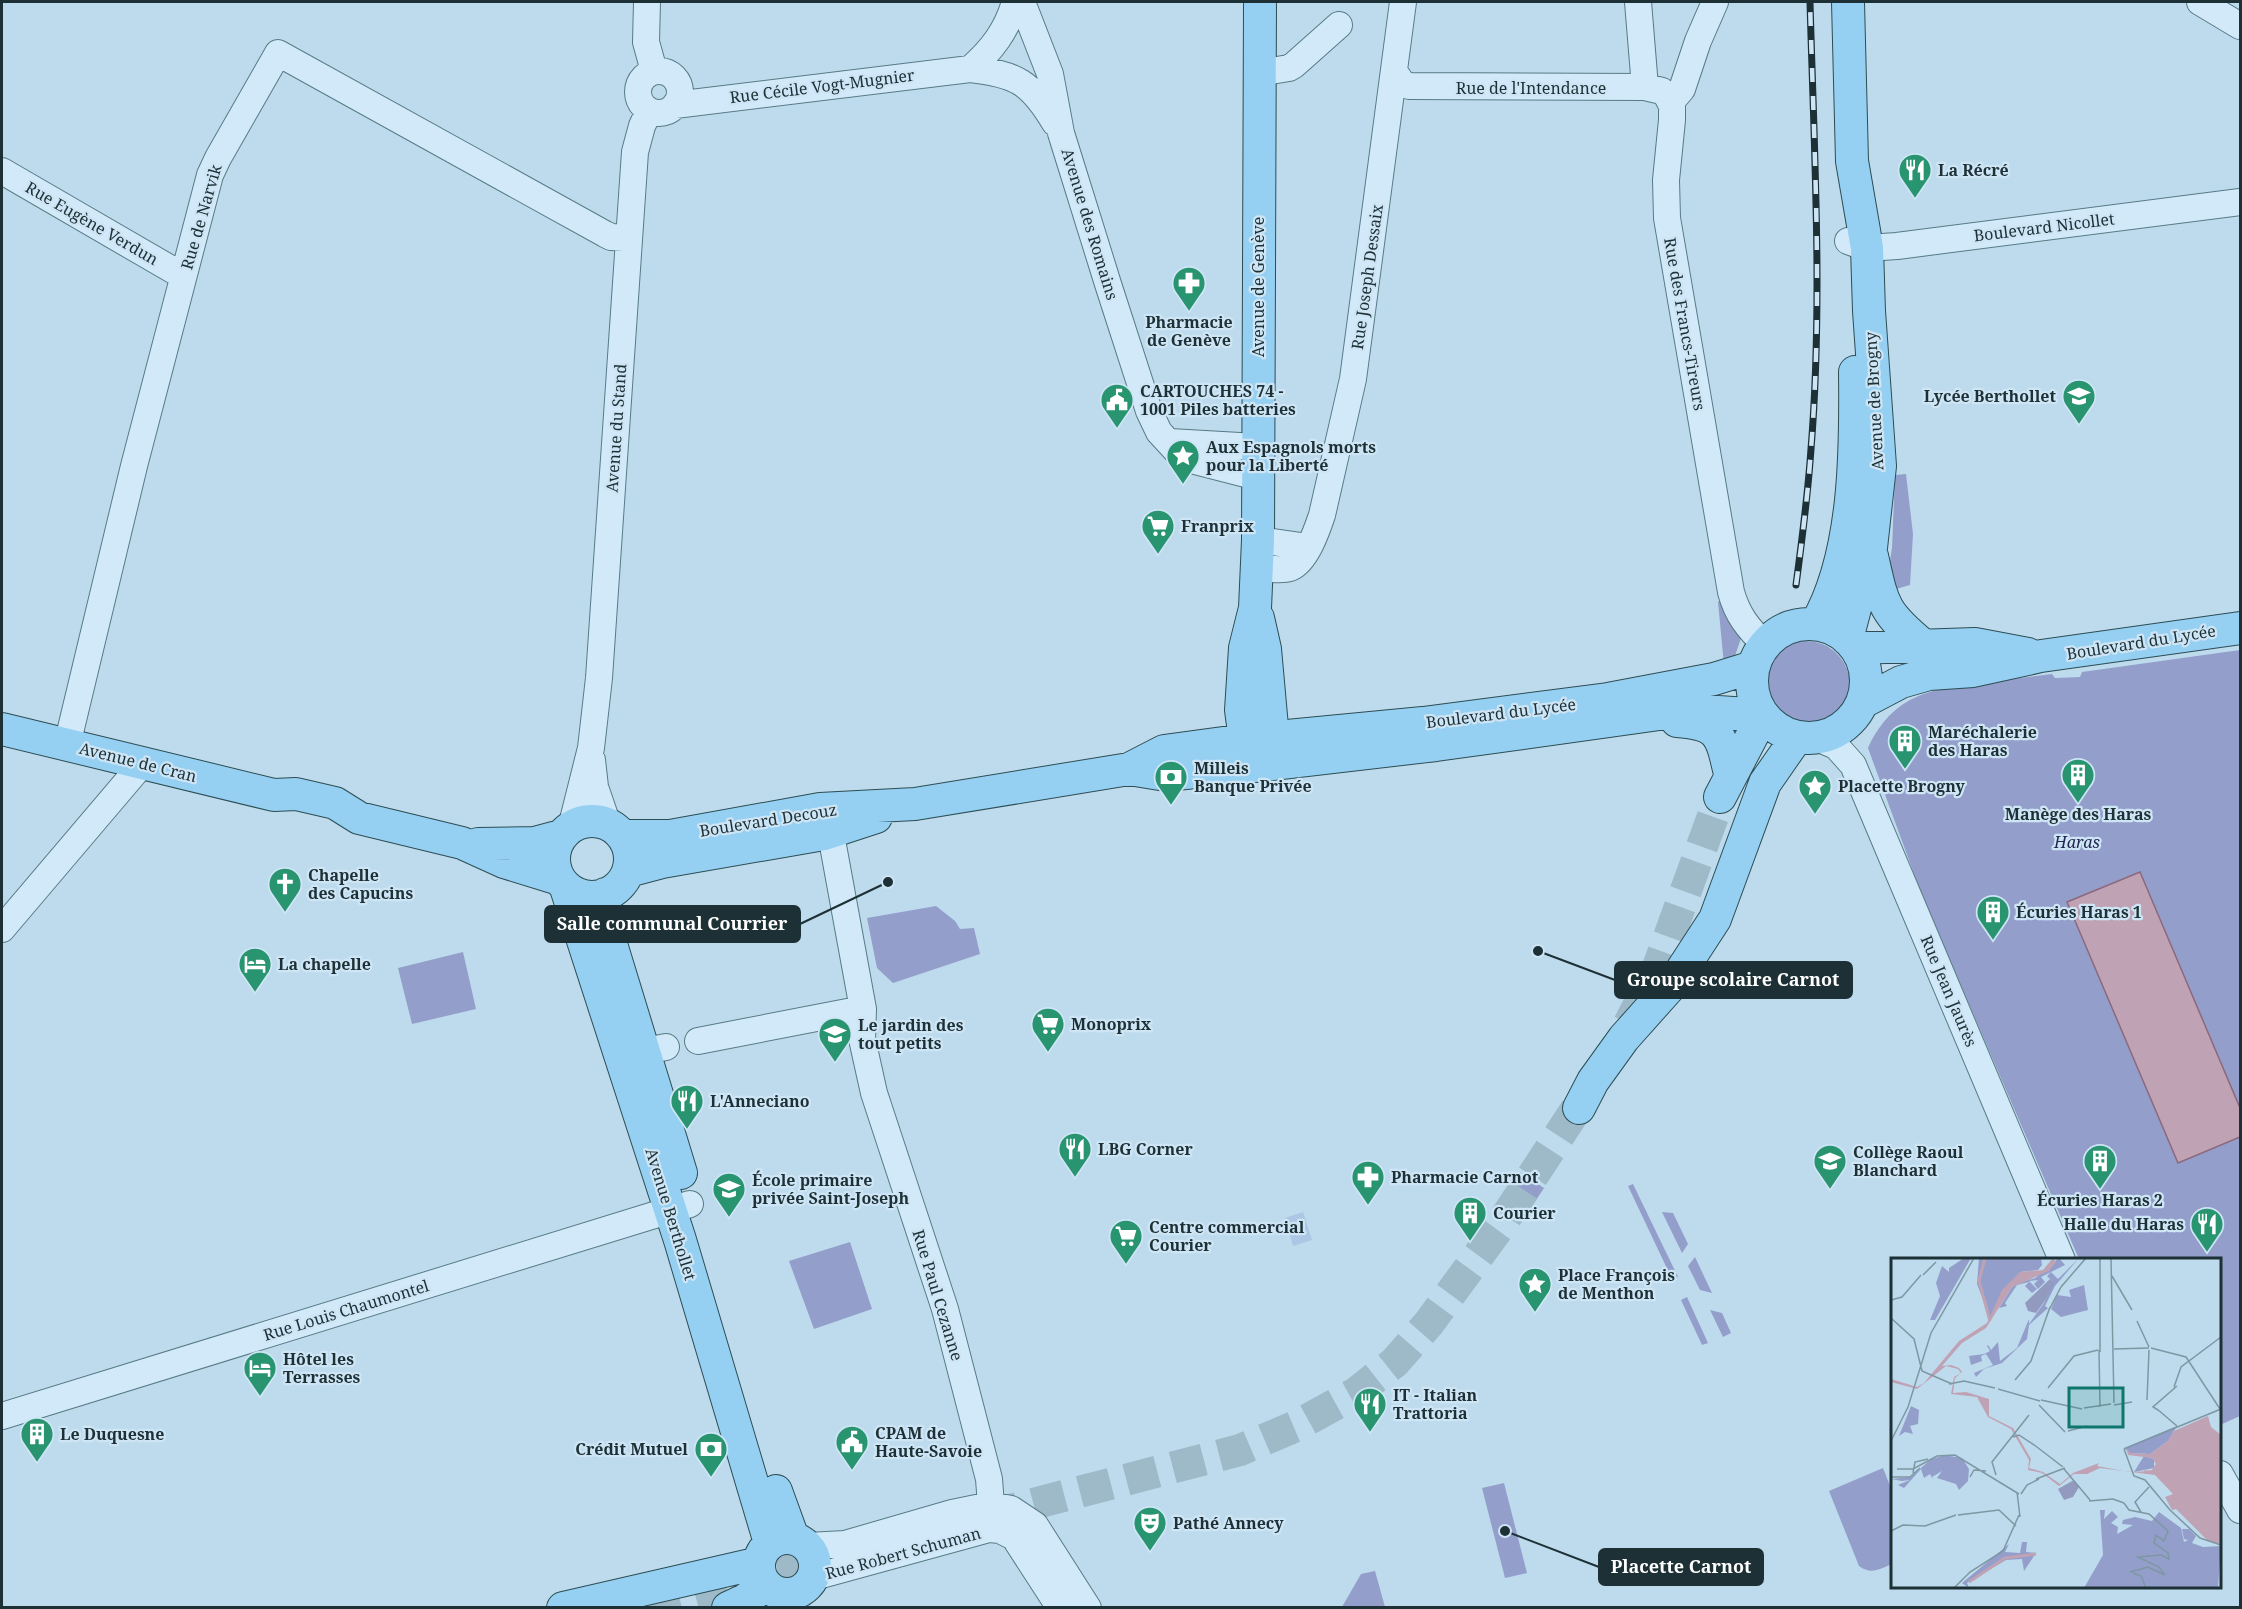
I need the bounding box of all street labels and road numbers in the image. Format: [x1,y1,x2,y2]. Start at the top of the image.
street label: Rue Cécile Vogt-Mugnier [728,64,916,108]
street label: Rue de l'Intendance [1456,77,1606,99]
street label: Avenue des Romains [1056,145,1124,303]
street label: Rue de Narvik [175,161,227,272]
street label: Rue Eugène Verdun [22,176,162,270]
street label: Rue Joseph Dessaix [1346,202,1388,351]
street label: Boulevard Nicollet [1972,207,2116,247]
street label: Avenue de Genève [1247,217,1269,357]
street label: Rue des Francs-Tireurs [1659,236,1711,412]
street label: Avenue de Brogny [1859,330,1889,471]
street label: Avenue du Stand [601,363,631,493]
street label: Boulevard du Lycée [2065,619,2217,665]
street label: Boulevard du Lycée [1425,693,1577,733]
street label: Avenue de Cran [77,737,199,787]
street label: Boulevard Decouz [698,798,838,842]
street label: Rue Jean Jaurès [1916,932,1982,1050]
street label: Avenue Berthollet [640,1145,702,1283]
street label: Rue Paul Cezanne [908,1227,968,1363]
street label: Rue Louis Chaumontel [260,1274,432,1346]
street label: Rue Robert Schuman [823,1522,983,1584]

